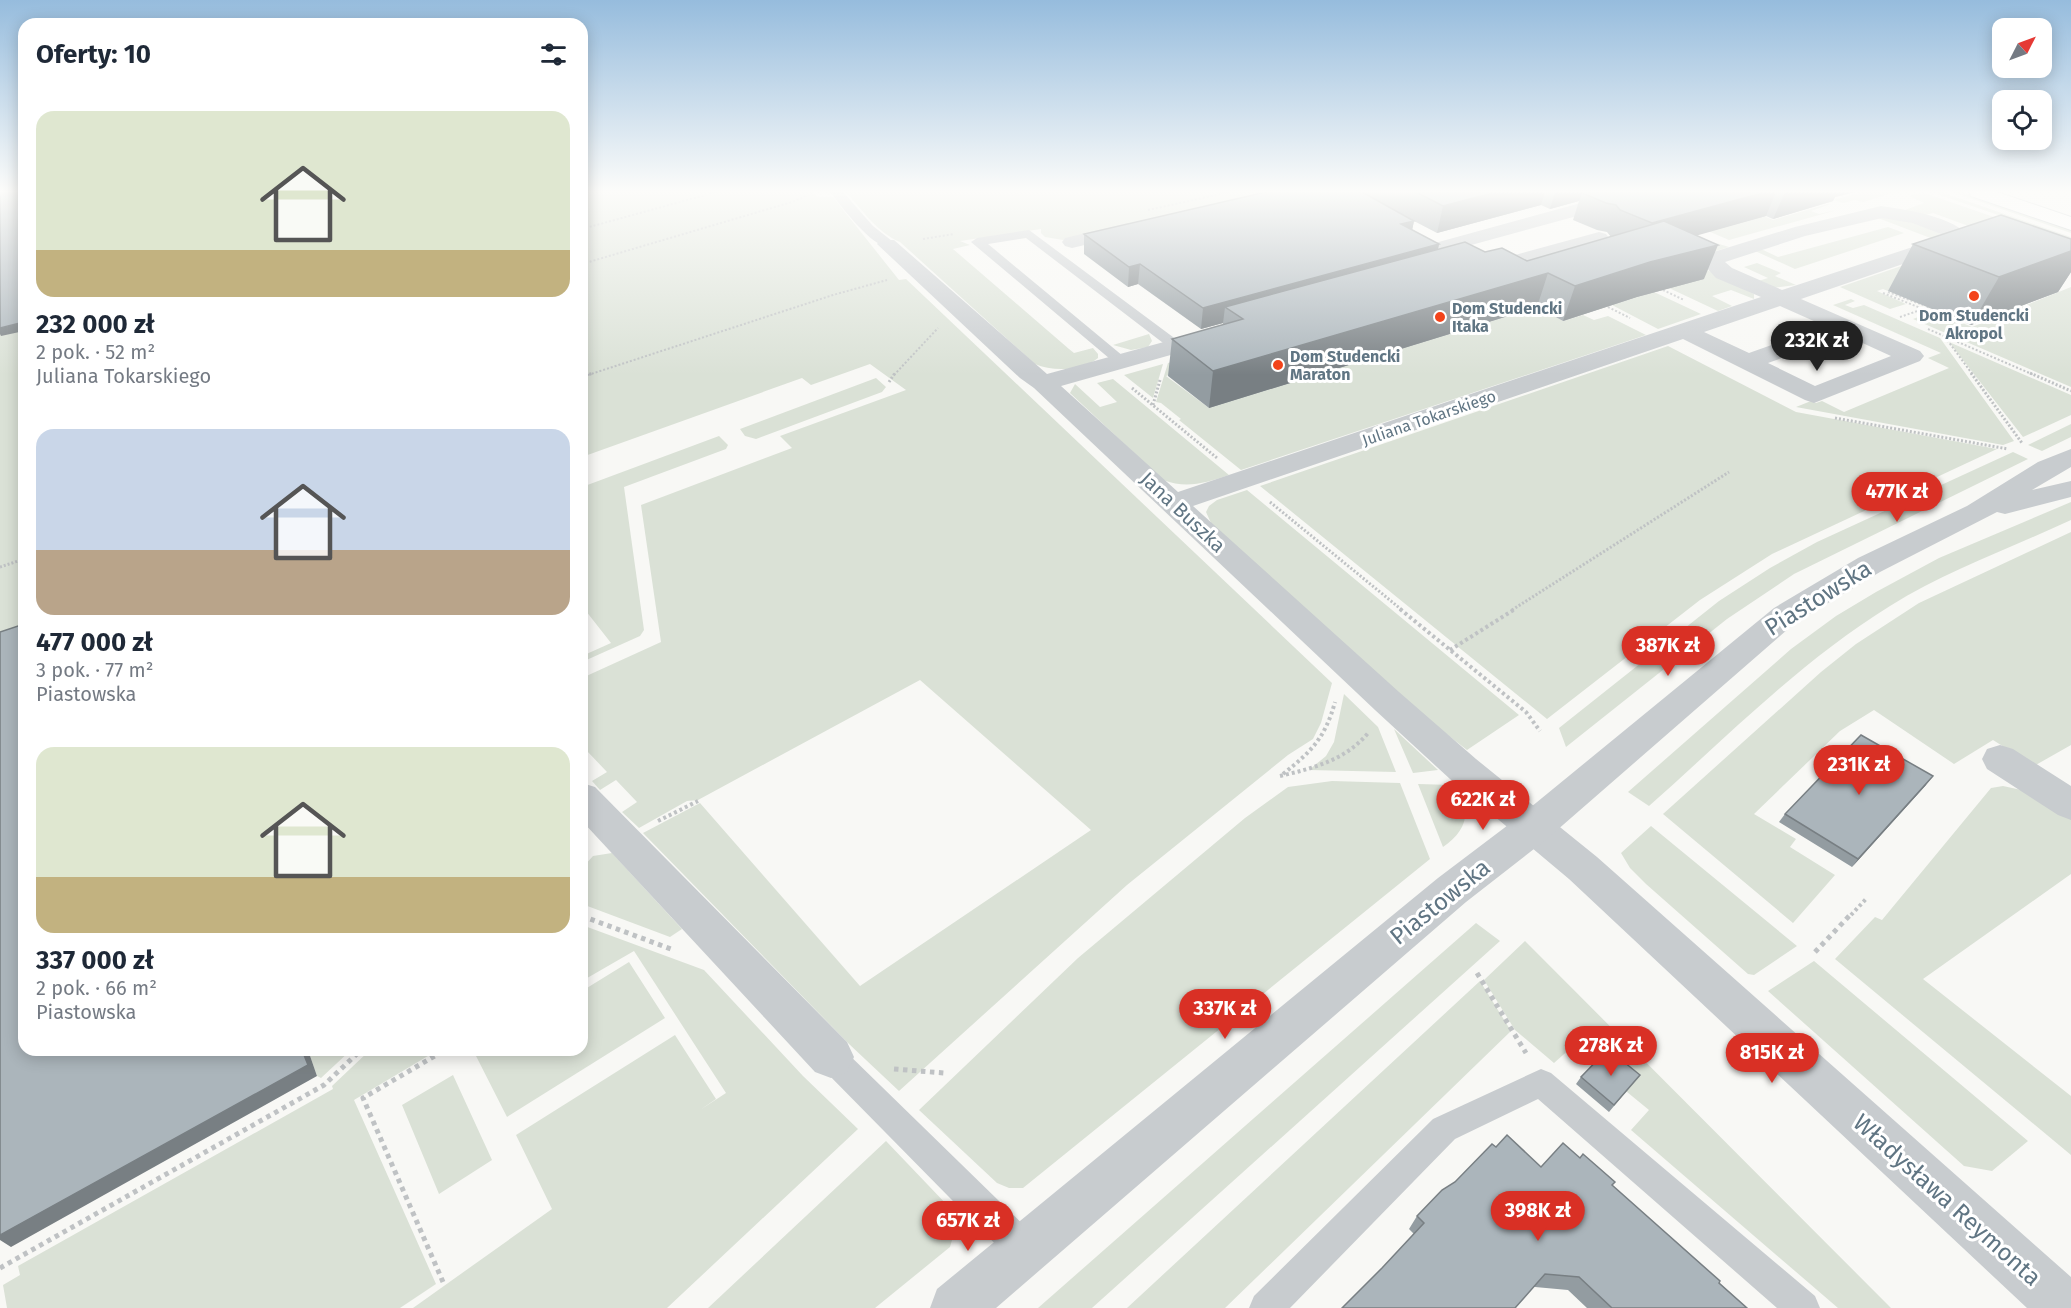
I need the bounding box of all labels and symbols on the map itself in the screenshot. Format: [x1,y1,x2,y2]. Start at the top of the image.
north arrow [1992,18,2052,78]
marker: Dom Studencki Akropol [1967,289,1981,303]
place label: Dom Studencki Itaka [1452,299,1562,336]
place label: Dom Studencki Akropol [1919,306,2029,343]
marker: Dom Studencki Itaka [1433,310,1447,324]
pin: 232K zł [1762,321,1872,372]
place label: Dom Studencki Maraton [1290,347,1400,384]
marker: Dom Studencki Maraton [1271,358,1285,372]
street label: Juliana Tokarskiego [1360,386,1498,450]
street label: Jana Buszka [1135,467,1231,557]
pin: 477K zł [1842,472,1952,523]
street label: Piastowska [1759,554,1877,642]
pin: 387K zł [1613,626,1723,677]
pin: 231K zł [1804,745,1914,796]
pin: 622K zł [1428,780,1538,831]
street label: Piastowska [1384,853,1496,951]
pin: 337K zł [1170,989,1280,1040]
pin: 278K zł [1556,1026,1666,1077]
pin: 815K zł [1717,1033,1827,1084]
street label: Władysława Reymonta [1847,1108,2047,1292]
pin: 398K zł [1483,1191,1593,1242]
pin: 657K zł [913,1201,1023,1252]

